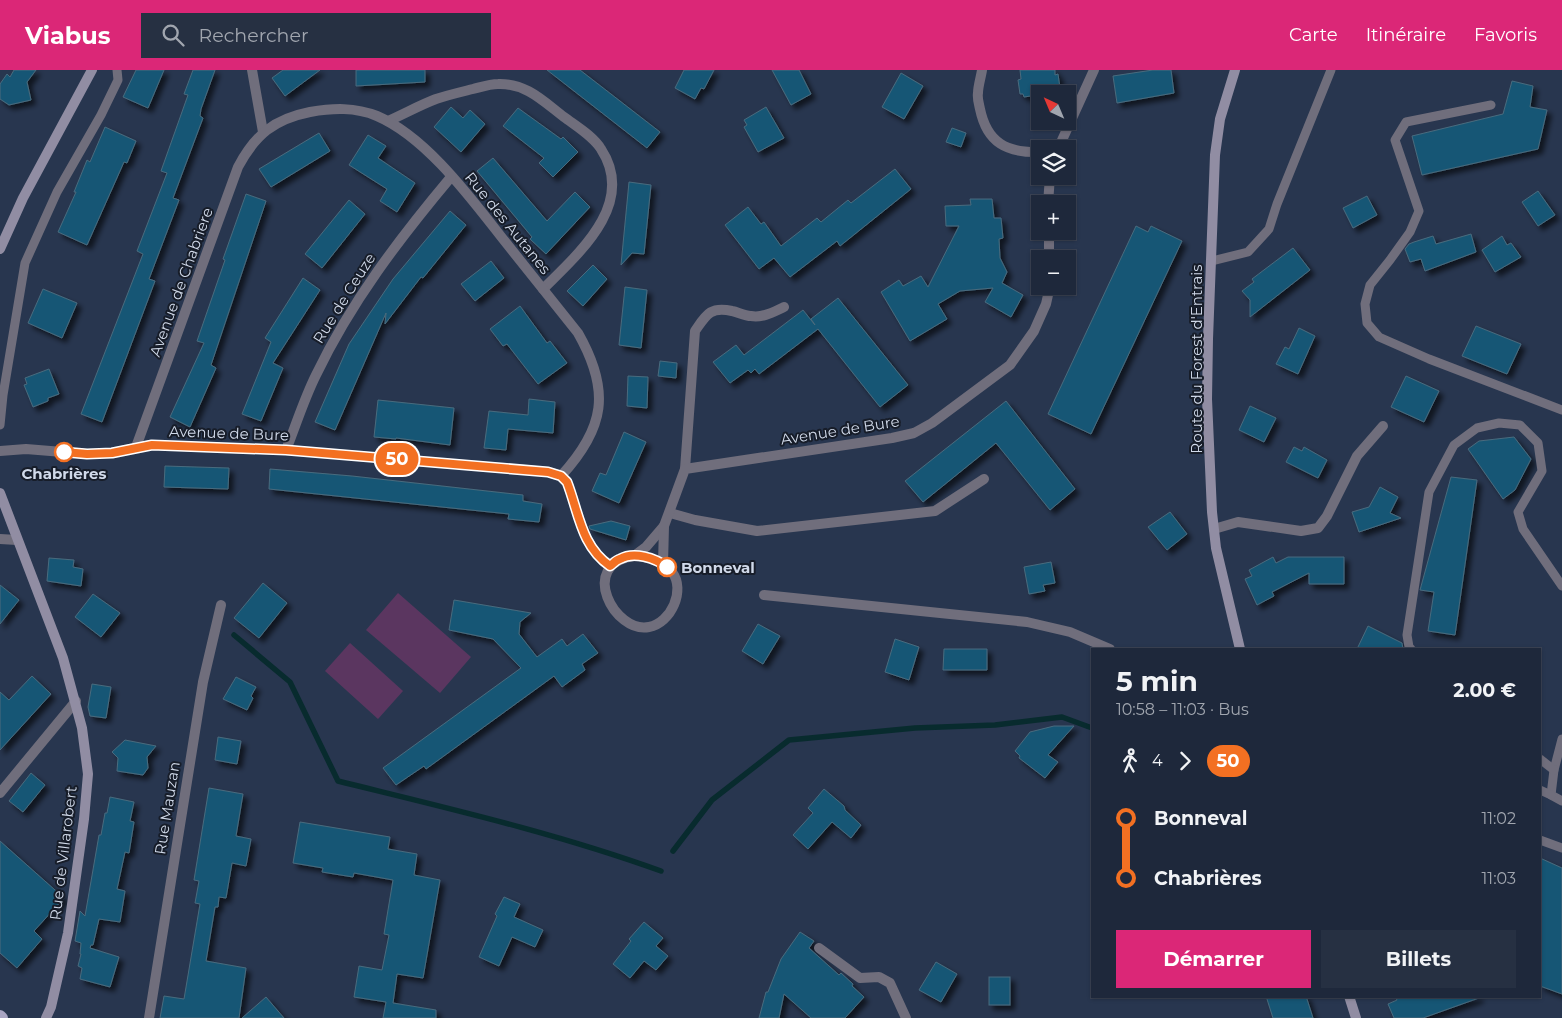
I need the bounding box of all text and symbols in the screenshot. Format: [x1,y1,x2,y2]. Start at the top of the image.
search box [141,13,491,58]
text: Viabus [25,21,111,50]
icon: search [159,21,187,49]
text: Rechercher [199,24,309,47]
text: Carte [1289,24,1338,46]
text: Itinéraire [1366,24,1446,46]
text: Favoris [1474,24,1537,46]
north arrow [1031,85,1076,130]
map controls [1031,85,1076,295]
button: layers [1031,140,1076,185]
street label: Rue des Autanes [461,168,555,278]
button: + [1031,195,1076,240]
street label: Avenue de Chabriere [145,205,217,359]
street label: Rue de Ceuze [309,249,379,347]
button: − [1031,250,1076,295]
street label: Route du Forest d'Entrais [1187,264,1206,454]
street label: Avenue de Bure [779,411,901,449]
street label: Avenue de Bure [169,421,289,445]
marker: Chabrières [54,442,74,462]
line badge: 50 [374,443,420,475]
text: 50 [386,448,408,470]
place label: Chabrières [22,464,107,483]
marker: Bonneval [657,557,677,577]
place label: Bonneval [681,558,755,577]
text: 5 min [1116,664,1198,698]
text: 2.00 € [1453,679,1516,702]
text: 10:58 – 11:03 · Bus [1116,700,1249,719]
icon: walk [1116,747,1144,775]
icon: forward [1171,747,1199,775]
text: 50 [1217,750,1240,772]
text: 4 [1152,751,1163,770]
street label: Rue Mauzan [150,760,184,856]
street label: Rue de Villarobert [45,785,81,921]
text: Bonneval [1154,807,1248,830]
text: 11:02 [1481,809,1516,828]
text: Chabrières [1154,867,1262,890]
text: 11:03 [1482,869,1516,888]
button: Démarrer [1116,930,1311,988]
button: Billets [1321,930,1516,988]

